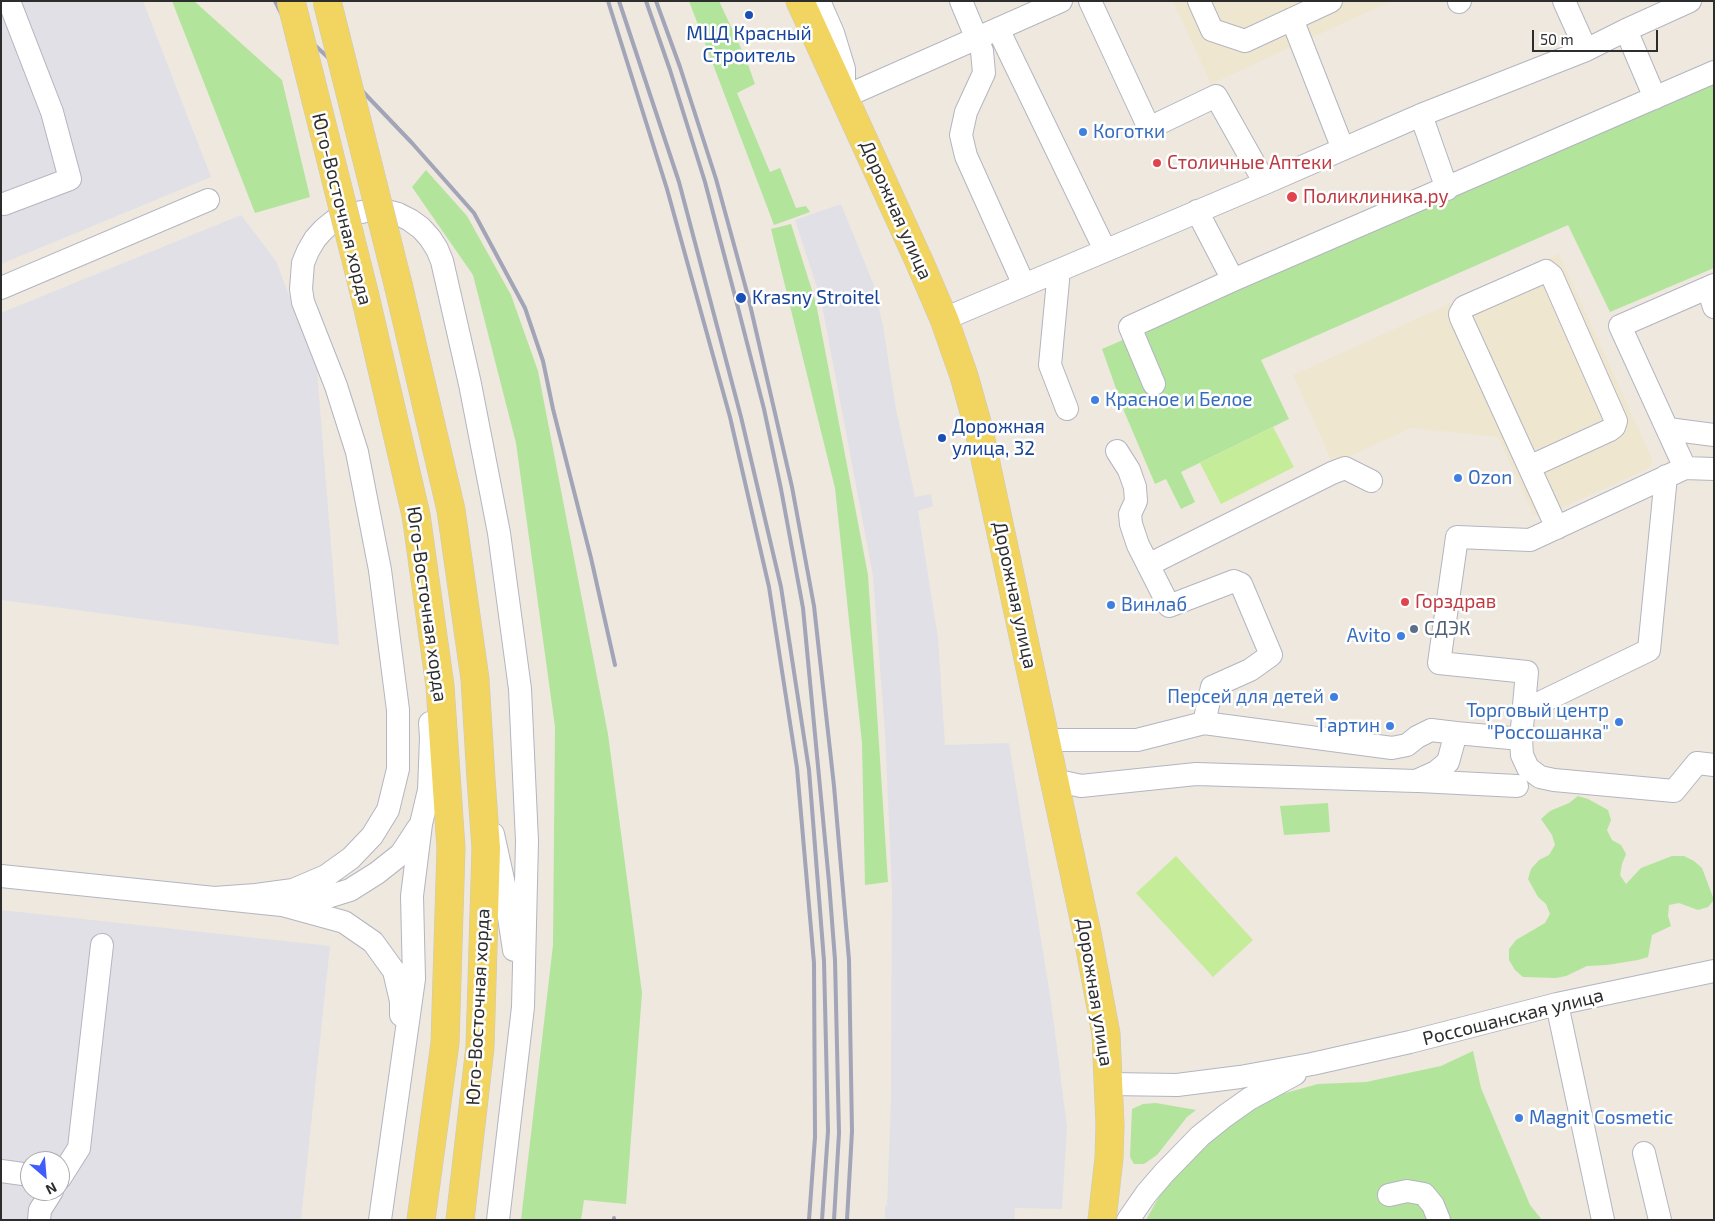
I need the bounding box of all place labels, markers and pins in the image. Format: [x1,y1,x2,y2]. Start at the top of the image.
marker: МЦД Красный Строитель [743,9,755,21]
place label: МЦД Красный Строитель [686,23,812,67]
place label: Коготки [1093,121,1165,143]
marker: Коготки [1077,126,1089,138]
place label: Столичные Аптеки [1167,152,1332,174]
marker: Столичные Аптеки [1151,157,1163,169]
place label: Поликлиника.ру [1303,186,1449,208]
marker: Поликлиника.ру [1285,190,1299,204]
place label: Krasny Stroitel [752,287,880,309]
marker: Krasny Stroitel [734,291,748,305]
place label: Красное и Белое [1105,389,1253,411]
marker: Красное и Белое [1089,394,1101,406]
place label: Дорожная улица, 32 [952,416,1045,460]
marker: Дорожная улица, 32 [936,432,948,444]
place label: Ozon [1468,467,1512,489]
marker: Ozon [1452,472,1464,484]
place label: Горздрав [1415,591,1496,613]
place label: Винлаб [1121,594,1187,616]
marker: Горздрав [1399,596,1411,608]
marker: Винлаб [1105,599,1117,611]
place label: СДЭК [1424,618,1470,640]
marker: СДЭК [1408,623,1420,635]
place label: Avito [1347,625,1391,647]
marker: Avito [1395,630,1407,642]
place label: Персей для детей [1167,686,1324,708]
marker: Персей для детей [1328,691,1340,703]
place label: Торговый центр "Россошанка" [1466,700,1609,744]
place label: Тартин [1316,715,1380,737]
marker: Торговый центр "Россошанка" [1613,716,1625,728]
marker: Тартин [1384,720,1396,732]
place label: Magnit Cosmetic [1529,1107,1673,1129]
marker: Magnit Cosmetic [1513,1112,1525,1124]

